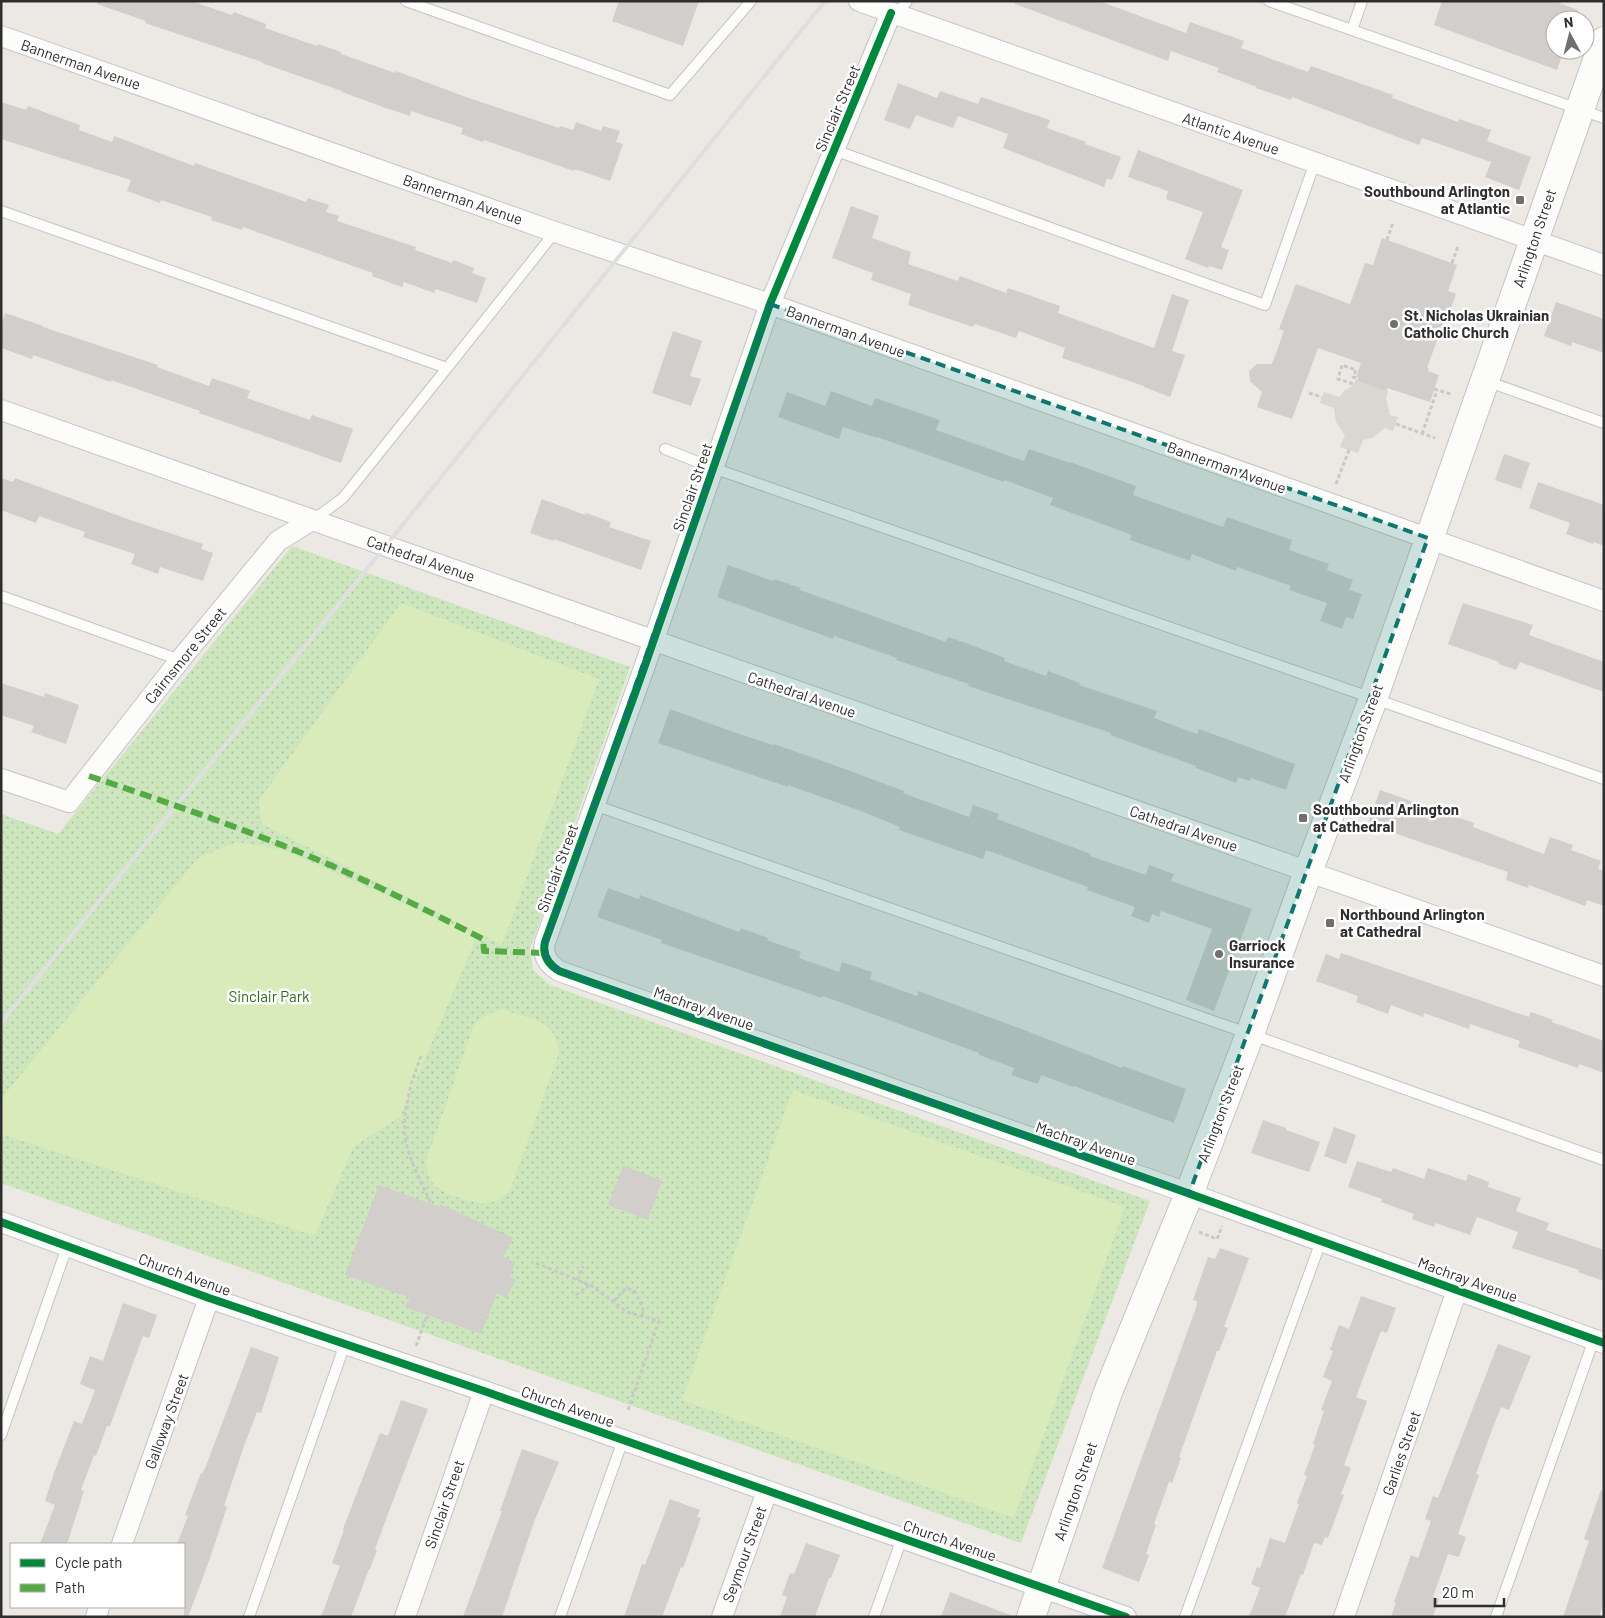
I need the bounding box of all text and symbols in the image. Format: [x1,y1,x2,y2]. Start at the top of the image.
north arrow [1545,10,1595,60]
text: N [1563,13,1574,31]
street label: Bannerman Avenue [19,35,143,93]
street label: Sinclair Street [811,62,863,154]
street label: Atlantic Avenue [1180,108,1282,158]
street label: Bannerman Avenue [401,170,525,228]
place label: Southbound Arlington at Atlantic [1364,182,1510,217]
street label: Arlington Street [1509,186,1559,290]
marker: Southbound Arlington at Atlantic [1514,194,1526,206]
street label: Bannerman Avenue [784,301,908,361]
place label: St. Nicholas Ukrainian Catholic Church [1404,306,1549,341]
marker: St. Nicholas Ukrainian Catholic Church [1388,318,1400,330]
street label: Bannerman Avenue [1165,437,1289,497]
street label: Sinclair Street [668,440,716,534]
street label: Cathedral Avenue [364,531,478,585]
street label: Cairnsmore Street [141,603,229,707]
street label: Cathedral Avenue [745,667,859,721]
street label: Arlington Street [1334,681,1386,785]
place label: Southbound Arlington at Cathedral [1313,800,1459,835]
street label: Cathedral Avenue [1127,801,1241,855]
marker: Southbound Arlington at Cathedral [1297,812,1309,824]
street label: Sinclair Street [533,821,581,915]
place label: Northbound Arlington at Cathedral [1340,905,1485,940]
marker: Northbound Arlington at Cathedral [1324,917,1336,929]
place label: Garriock Insurance [1229,936,1295,971]
marker: Garriock Insurance [1213,948,1225,960]
street label: Machray Avenue [651,982,757,1034]
park label: Sinclair Park [228,987,310,1005]
street label: Arlington Street [1193,1062,1247,1164]
street label: Machray Avenue [1033,1117,1139,1169]
street label: Church Avenue [136,1249,234,1299]
street label: Machray Avenue [1416,1253,1520,1305]
street label: Galloway Street [140,1371,192,1471]
street label: Church Avenue [519,1382,617,1430]
street label: Garlies Street [1378,1408,1424,1498]
street label: Arlington Street [1050,1439,1100,1543]
street label: Sinclair Street [420,1457,468,1551]
street label: Seymour Street [718,1503,770,1605]
street label: Church Avenue [901,1516,999,1564]
legend [10,1543,185,1608]
text: Cycle path [55,1553,122,1571]
scale bar [1435,1576,1504,1608]
text: Path [55,1578,85,1596]
text: 20 m [1442,1583,1474,1601]

